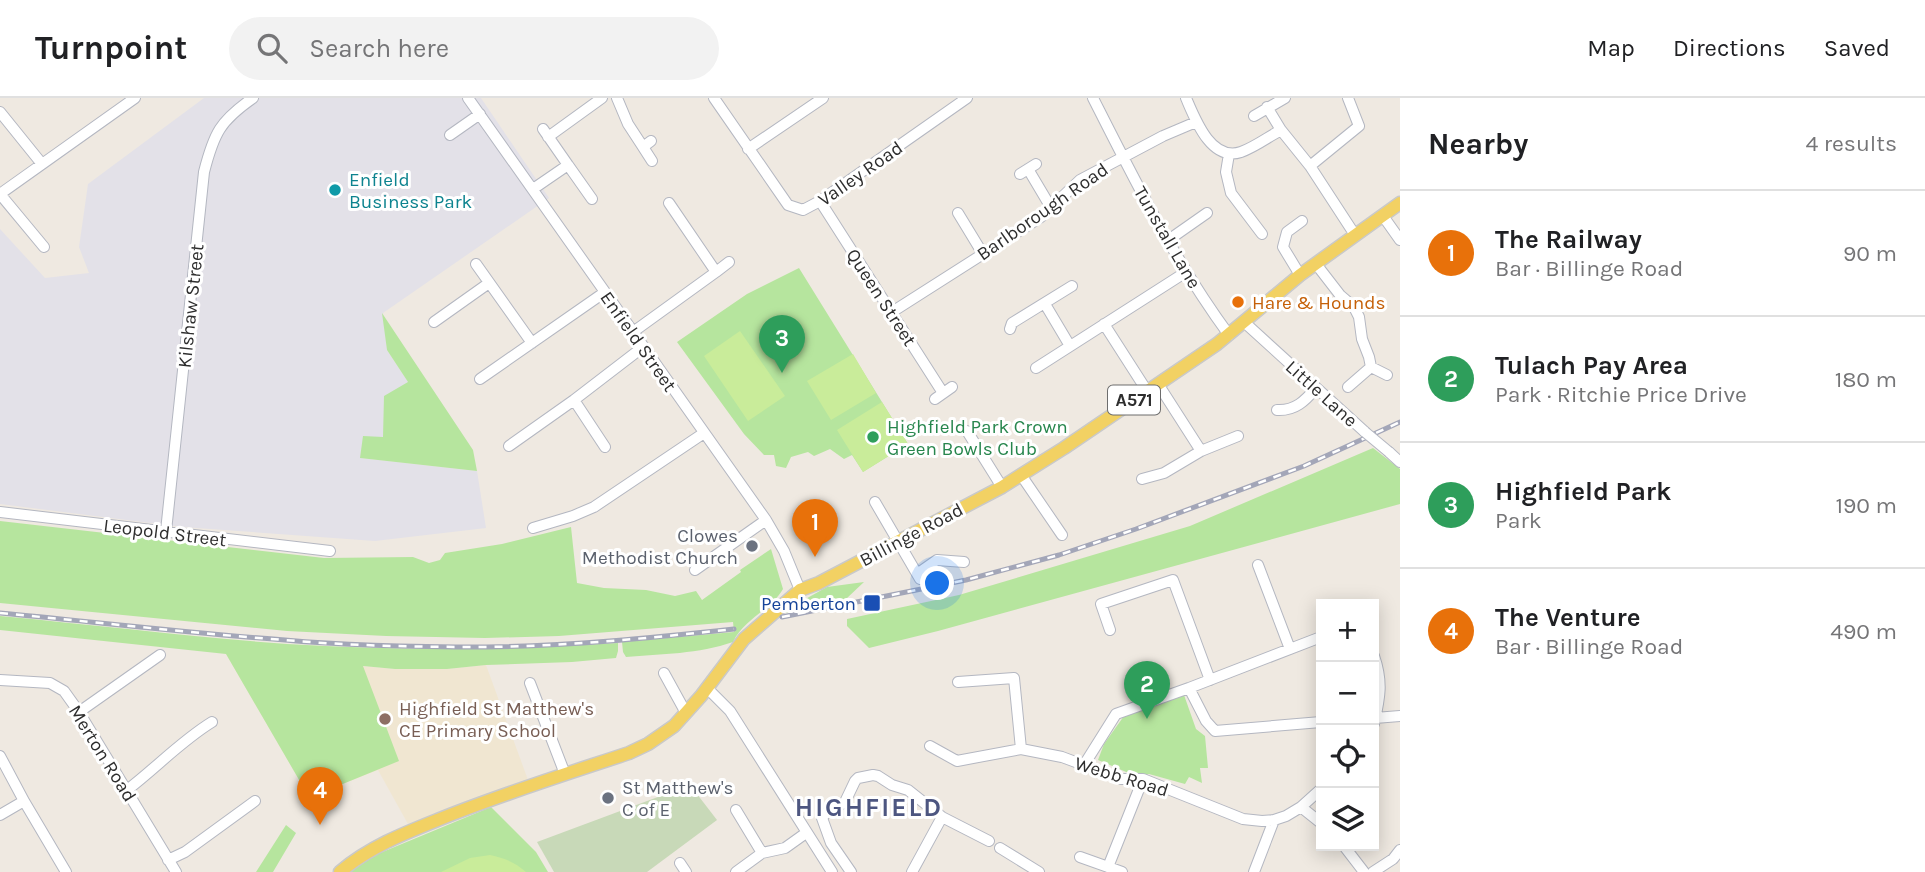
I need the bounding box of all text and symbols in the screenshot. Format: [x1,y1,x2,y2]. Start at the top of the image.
search box [229,17,719,80]
text: Turnpoint [35,29,187,67]
icon: search [253,29,291,67]
text: Search here [309,33,449,64]
text: Map [1587,34,1635,62]
text: Directions [1673,34,1786,62]
text: Saved [1824,34,1890,62]
text: Nearby [1428,126,1528,162]
text: 4 results [1805,130,1897,157]
street label: Valley Road [814,137,907,211]
street label: Barlborough Road [973,158,1112,265]
place label: Enfield Business Park [349,169,473,213]
marker: Enfield Business Park [327,182,343,198]
street label: Tunstall Lane [1129,182,1205,293]
text: The Railway [1495,224,1642,255]
text: 1 [1447,240,1455,267]
text: 90 m [1843,240,1897,267]
street label: Kilshaw Street [174,243,208,369]
street label: Queen Street [842,245,921,350]
text: Bar · Billinge Road [1495,255,1683,282]
street label: Enfield Street [596,287,681,396]
place label: Hare & Hounds [1252,292,1386,314]
marker: Hare & Hounds [1230,294,1246,310]
pin: 3 [759,315,805,373]
text: Tulach Pay Area [1495,350,1688,381]
street label: Little Lane [1281,356,1362,432]
text: 2 [1444,366,1458,393]
text: 180 m [1835,366,1897,393]
text: Park · Ritchie Price Drive [1495,381,1747,408]
road number: A571 [1108,386,1160,414]
place label: Highfield Park Crown Green Bowls Club [887,416,1068,460]
marker: Highfield Park Crown Green Bowls Club [865,429,881,445]
text: Highfield Park [1495,476,1671,507]
text: 3 [1444,492,1458,519]
text: 190 m [1835,492,1897,519]
street label: Billinge Road [856,498,967,571]
pin: 1 [792,499,838,557]
text: Park [1495,507,1542,534]
street label: Leopold Street [102,515,228,551]
place label: Clowes Methodist Church [582,525,738,569]
marker: Clowes Methodist Church [744,538,760,554]
your location [920,566,954,600]
place label: Pemberton [761,593,856,615]
marker: Pemberton [862,593,882,613]
map controls [1316,599,1379,851]
button: + [1316,599,1379,662]
text: The Venture [1495,602,1641,633]
text: 4 [1444,618,1458,645]
text: 490 m [1830,618,1897,645]
text: Bar · Billinge Road [1495,633,1683,660]
pin: 2 [1124,661,1170,719]
button: − [1316,662,1379,725]
place label: Highfield St Matthew's CE Primary School [399,698,594,742]
street label: Merton Road [64,701,141,806]
marker: Highfield St Matthew's CE Primary School [377,711,393,727]
button: locate [1316,725,1379,788]
street label: Webb Road [1072,752,1171,802]
pin: 4 [297,767,343,825]
place label: St Matthew's C of E [622,777,734,821]
button: layers [1316,788,1379,851]
marker: St Matthew's C of E [600,790,616,806]
district label: HIGHFIELD [795,792,943,823]

